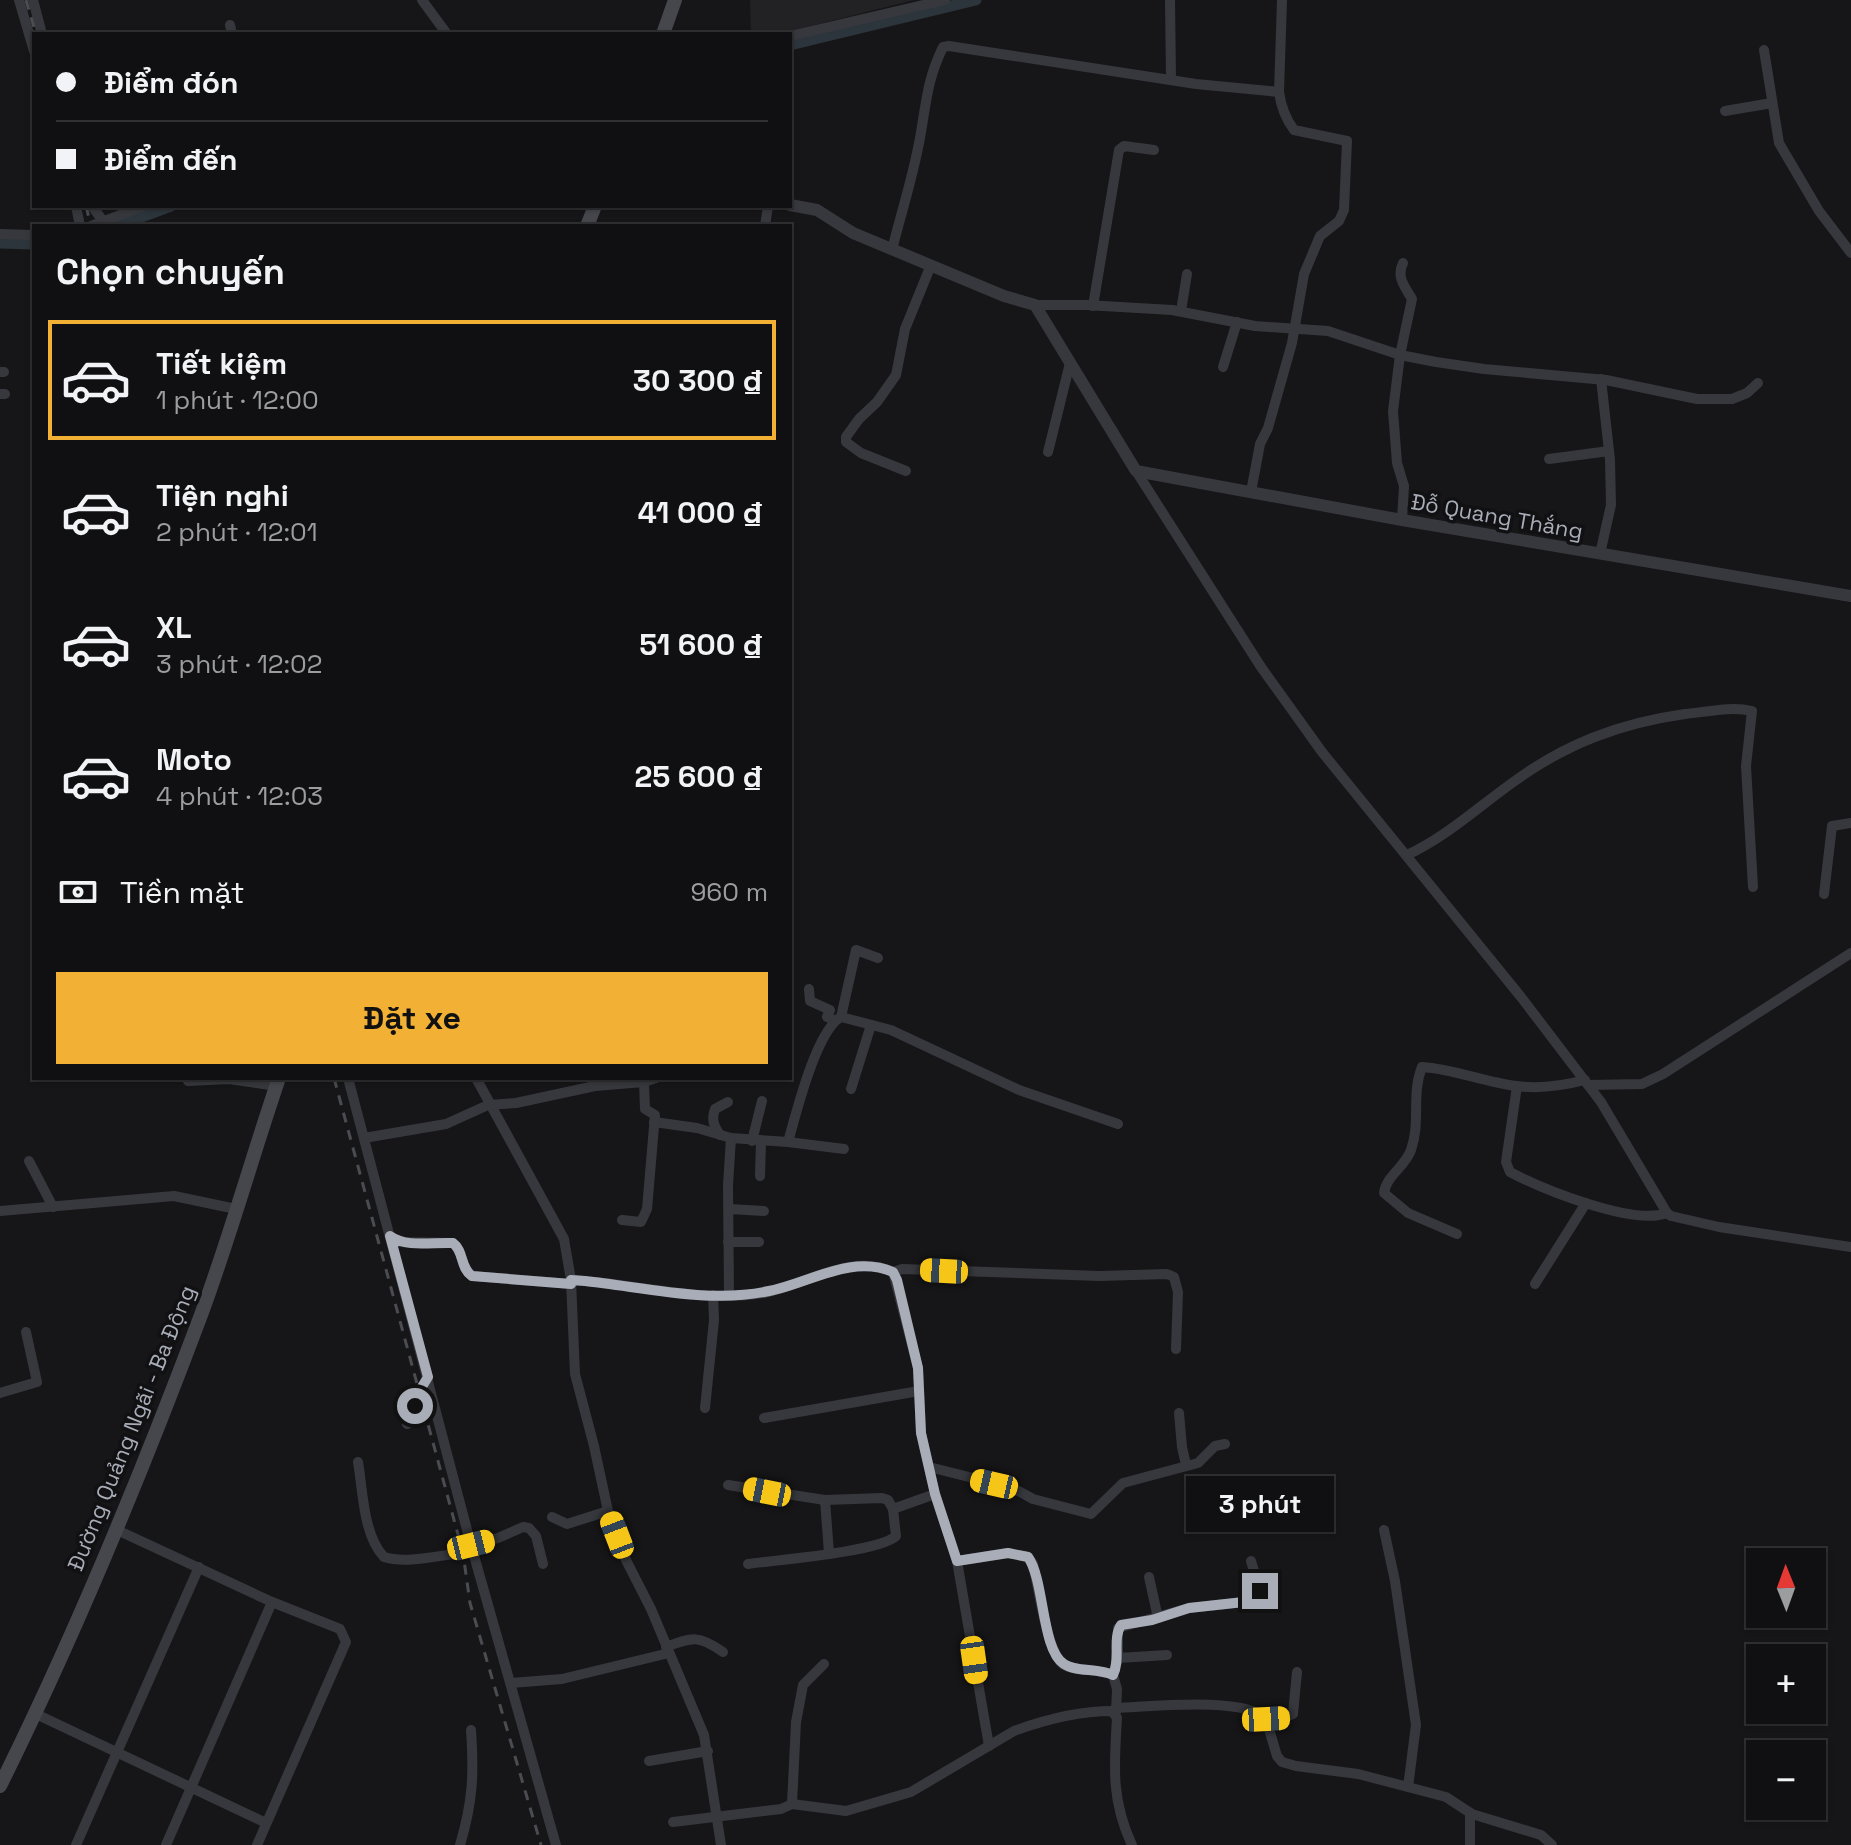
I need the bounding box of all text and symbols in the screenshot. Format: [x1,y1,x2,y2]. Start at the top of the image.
text: Điểm đón [104,63,239,102]
text: Điểm đến [104,140,237,179]
text: Chọn chuyến [56,249,285,295]
icon: car [60,344,132,416]
text: Tiết kiệm [156,344,287,383]
text: 30 300 ₫ [633,361,764,400]
text: 1 phút · 12:00 [156,383,319,417]
icon: car [60,476,132,548]
text: Tiện nghi [156,476,289,515]
street label: Đỗ Quang Thắng [1409,487,1585,545]
text: 41 000 ₫ [638,493,764,532]
text: 2 phút · 12:01 [156,515,318,549]
icon: car [60,608,132,680]
text: XL [156,608,192,647]
text: 51 600 ₫ [639,625,764,664]
text: 3 phút · 12:02 [156,647,322,681]
icon: car [60,740,132,812]
text: Moto [156,740,232,779]
text: 25 600 ₫ [634,757,764,796]
text: 4 phút · 12:03 [156,779,323,813]
icon: cash [56,870,100,914]
text: Tiền mặt [120,873,244,912]
text: 960 m [690,875,768,909]
button: Đặt xe [56,972,768,1064]
car [919,1258,969,1284]
street label: Đường Quảng Ngãi - Ba Động [61,1281,201,1575]
route start [397,1388,433,1424]
car [968,1467,1020,1501]
callout: 3 phút [1186,1475,1334,1531]
car [741,1476,793,1508]
text: 3 phút [1219,1487,1301,1521]
car [597,1508,637,1562]
car [445,1528,497,1562]
north arrow [1746,1548,1826,1628]
map controls [1746,1548,1826,1820]
route end [1242,1573,1278,1609]
car [959,1635,989,1685]
button: + [1746,1644,1826,1724]
car [1241,1706,1291,1732]
button: − [1746,1740,1826,1820]

